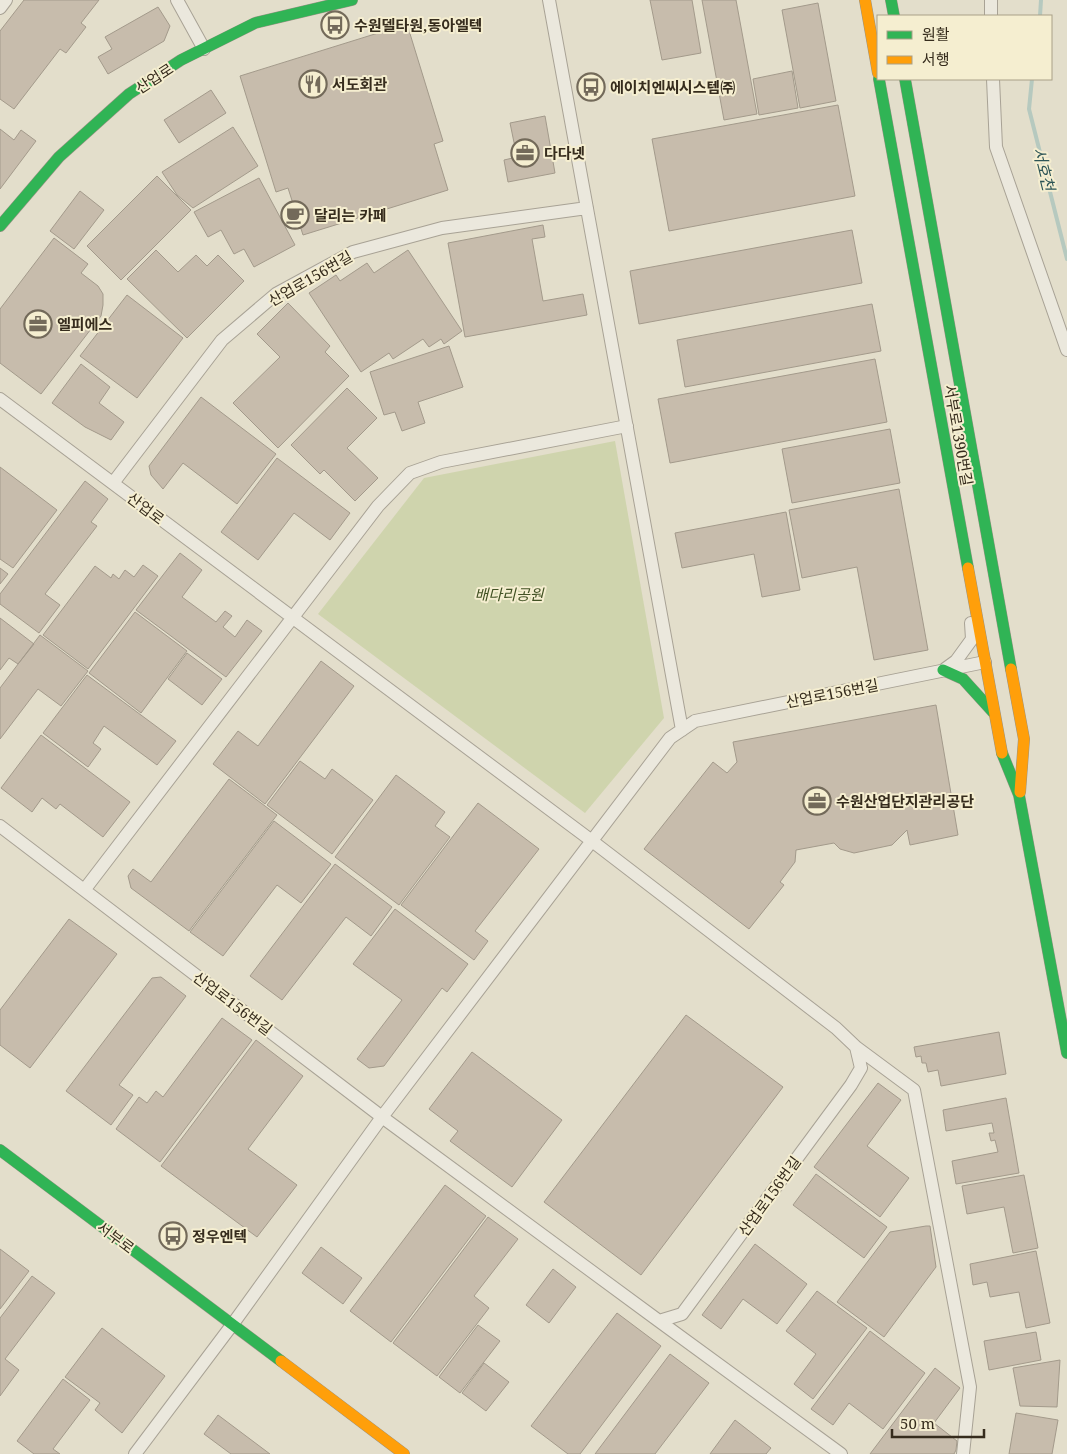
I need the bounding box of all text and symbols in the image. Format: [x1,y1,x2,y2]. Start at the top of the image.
bus stop icon: 수원델타원,동아엘텍 [320,10,350,40]
place label: 수원델타원,동아엘텍 [354,15,483,35]
legend [877,15,1052,80]
text: 원활 [922,24,950,44]
text: 서행 [922,49,950,69]
street label: 산업로 [131,58,177,98]
restaurant icon: 서도회관 [298,69,328,99]
bus stop icon: 에이치엔씨시스템㈜ [576,72,606,102]
place label: 서도회관 [332,74,387,94]
place label: 에이치엔씨시스템㈜ [610,77,735,97]
office icon: 다다넷 [510,138,540,168]
place label: 다다넷 [544,143,585,163]
water label: 서호천 [1028,145,1061,195]
cafe icon: 달리는 카페 [280,200,310,230]
place label: 달리는 카페 [314,205,387,225]
street label: 산업로156번길 [264,246,356,310]
office icon: 엘피에스 [23,309,53,339]
place label: 엘피에스 [57,314,112,334]
street label: 서부로1390번길 [940,383,978,487]
street label: 산업로 [123,488,169,528]
park label: 배다리공원 [474,584,545,604]
street label: 산업로156번길 [784,674,880,712]
office icon: 수원산업단지관리공단 [802,786,832,816]
place label: 수원산업단지관리공단 [836,791,974,811]
street label: 산업로156번길 [189,967,277,1039]
street label: 산업로156번길 [733,1152,805,1240]
street label: 서부로 [93,1217,139,1257]
bus stop icon: 정우엔텍 [158,1221,188,1251]
place label: 정우엔텍 [192,1226,247,1246]
scale bar [892,1406,984,1438]
text: 50 m [900,1413,935,1433]

